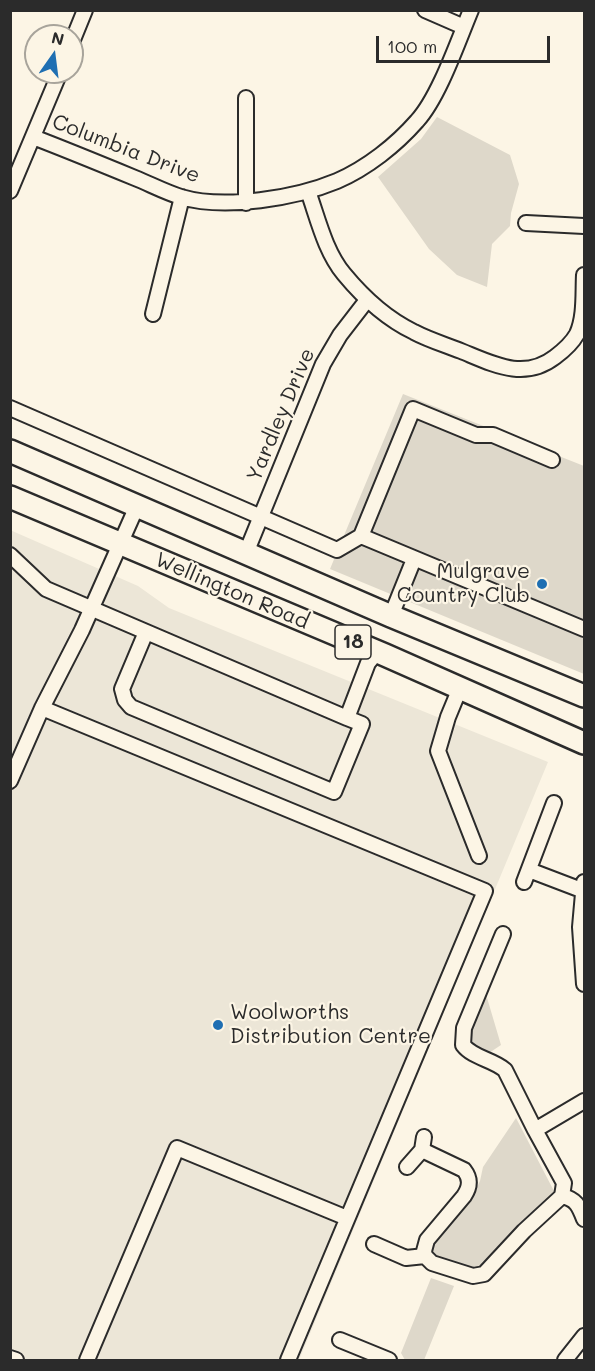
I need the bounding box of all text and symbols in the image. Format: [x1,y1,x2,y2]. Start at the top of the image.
north arrow [24,24,84,84]
scale bar [379,24,553,62]
text: N [50,26,66,50]
text: 100 m [387,34,437,58]
street label: Columbia Drive [49,109,203,189]
street label: Yardley Drive [242,345,320,485]
street label: Wellington Road [151,547,313,635]
place label: Mulgrave Country Club [397,559,530,609]
marker: Mulgrave Country Club [535,577,549,591]
road number: 18 [335,625,371,659]
place label: Woolworths Distribution Centre [230,1000,431,1050]
marker: Woolworths Distribution Centre [211,1018,225,1032]

